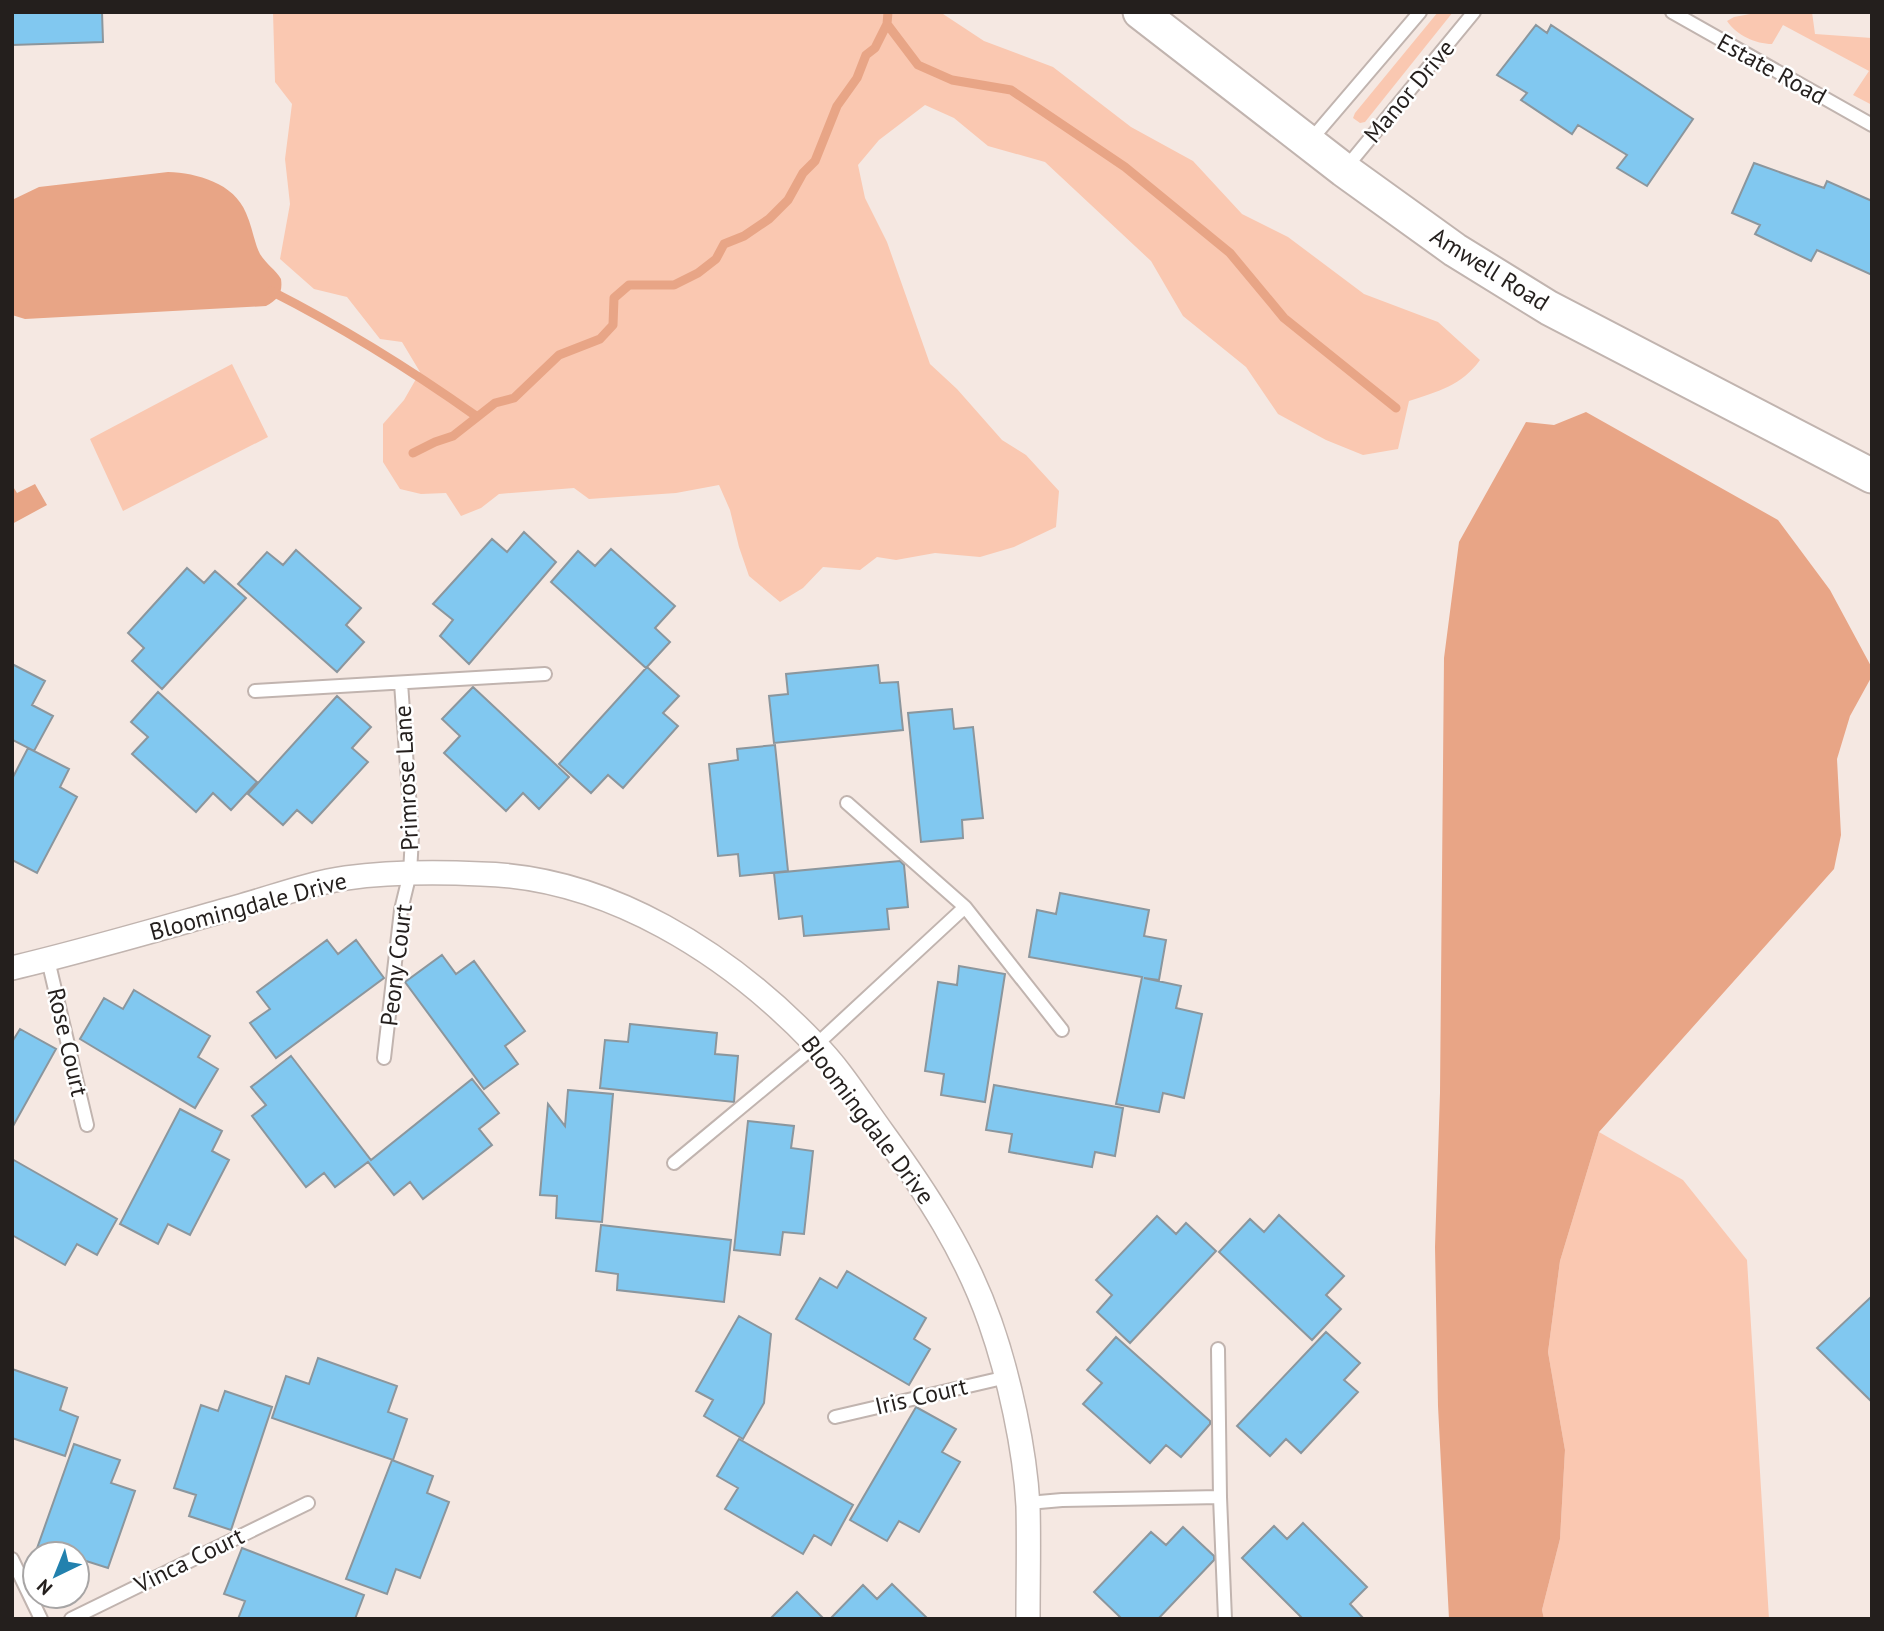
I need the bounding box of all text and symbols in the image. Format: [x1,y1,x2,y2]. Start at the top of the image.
street label: Estate Road [1712,26,1832,112]
street label: Manor Drive [1357,33,1461,149]
street label: Amwell Road [1425,220,1555,318]
street label: Primrose Lane [387,705,425,851]
street label: Bloomingdale Drive [146,865,350,947]
street label: Peony Court [373,902,419,1028]
street label: Rose Court [40,985,96,1099]
street label: Bloomingdale Drive [795,1030,941,1210]
street label: Iris Court [872,1370,970,1422]
street label: Vinca Court [128,1520,249,1600]
north arrow [21,1540,91,1610]
text: N [32,1574,57,1600]

